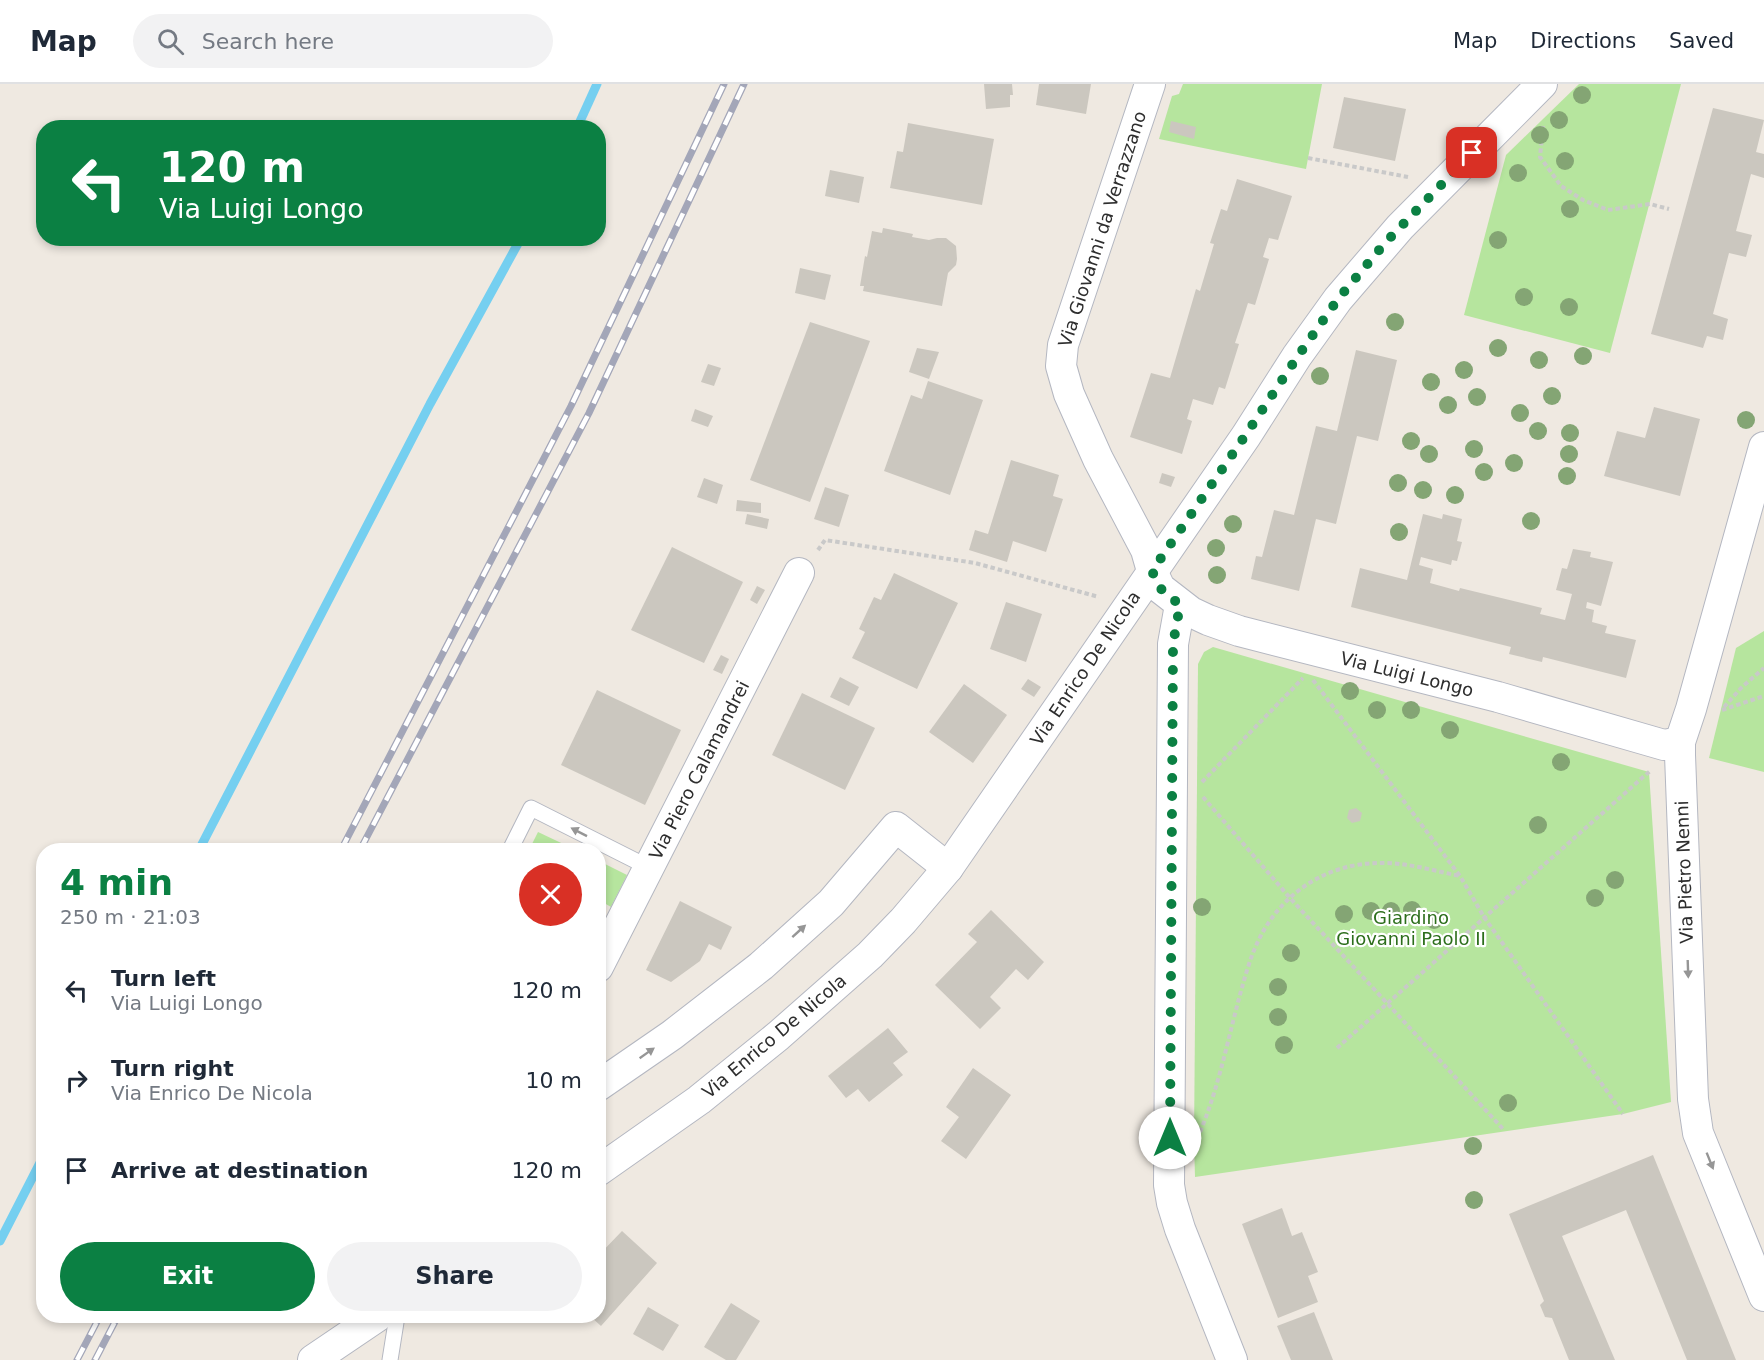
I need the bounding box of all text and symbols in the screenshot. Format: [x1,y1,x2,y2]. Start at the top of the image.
search box [133,14,553,68]
text: Map [30,25,97,58]
icon: search [154,25,187,58]
text: Search here [202,29,334,54]
text: Map [1453,29,1497,53]
text: Directions [1530,29,1636,53]
text: Saved [1669,29,1734,53]
street label: Via Giovanni da Verrazzano [1054,108,1150,350]
pin [1446,127,1497,178]
icon: arrive [1455,136,1488,169]
text: 120 m [159,143,305,192]
icon: left [60,144,138,222]
text: Via Luigi Longo [159,193,364,224]
street label: Via Enrico De Nicola [1026,587,1144,749]
street label: Via Luigi Longo [1338,647,1476,701]
street label: Via Piero Calamandrei [645,677,753,863]
street label: Via Pietro Nenni [1671,800,1697,944]
one-way arrow [570,827,587,837]
text: 4 min [60,862,173,903]
button: close [519,863,582,926]
text: 250 m · 21:03 [60,905,201,929]
park label: Giardino Giovanni Paolo II [1336,907,1486,949]
one-way arrow [791,925,806,938]
one-way arrow [1683,959,1692,978]
text: Turn left [111,966,216,991]
street label: Via Enrico De Nicola [698,970,850,1102]
icon: left [60,974,93,1007]
text: 120 m [512,978,582,1003]
text: Via Luigi Longo [111,991,263,1015]
one-way arrow [638,1047,654,1059]
text: Turn right [111,1056,234,1081]
icon: right [60,1064,93,1097]
text: 10 m [526,1068,582,1093]
text: Via Enrico De Nicola [111,1081,313,1105]
position arrow [1138,1106,1202,1170]
one-way arrow [1706,1152,1715,1170]
icon: arrive [60,1154,93,1187]
text: Arrive at destination [111,1158,368,1183]
text: 120 m [512,1158,582,1183]
button: Exit [60,1242,315,1311]
button: Share [327,1242,582,1311]

